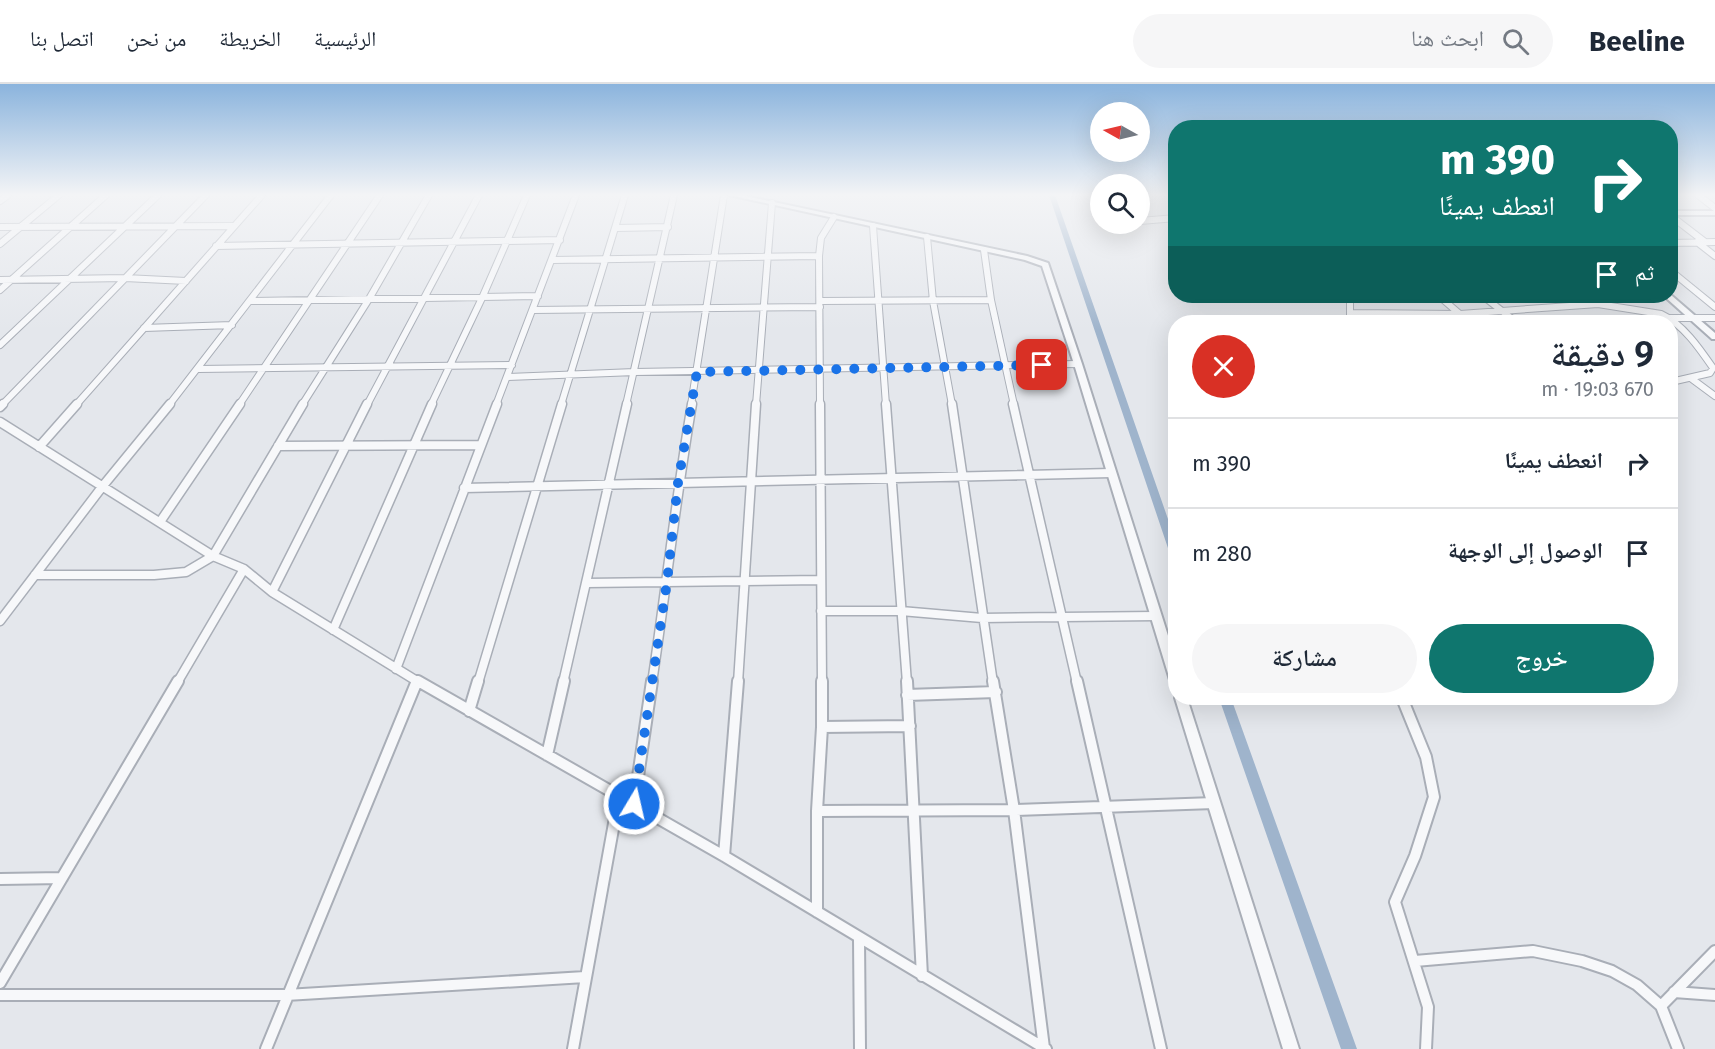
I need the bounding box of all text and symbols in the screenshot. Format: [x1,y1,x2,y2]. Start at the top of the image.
search box [1133,14,1553,68]
text: ابحث هنا [1411,25,1484,52]
icon: search [1499,25,1532,58]
text: Beeline [1589,25,1685,58]
text: اتصل بنا [30,26,94,52]
text: من نحن [127,26,186,52]
text: الخريطة [219,26,281,52]
text: الرئيسية [314,26,376,52]
north arrow [1090,102,1150,162]
map controls [1090,102,1150,234]
text: 390 m [1440,135,1555,185]
icon: right [1576,144,1654,222]
button: search [1090,174,1150,234]
text: انعطف يمينًا [1439,190,1555,222]
icon: arrive [1590,258,1623,291]
text: ثم [1635,259,1654,286]
text: 9 دقيقة [1551,332,1654,376]
button: close [1192,335,1255,398]
pin [1016,339,1067,390]
icon: arrive [1025,348,1058,381]
text: 670 m · 19:03 [1541,377,1654,401]
text: انعطف يمينًا [1504,447,1603,474]
icon: right [1621,447,1654,480]
text: 390 m [1192,450,1251,477]
text: الوصول إلى الوجهة [1448,537,1603,564]
icon: arrive [1621,537,1654,570]
text: 280 m [1192,540,1252,567]
button: مشاركة [1192,624,1417,693]
button: خروج [1429,624,1654,693]
position arrow [602,772,666,836]

